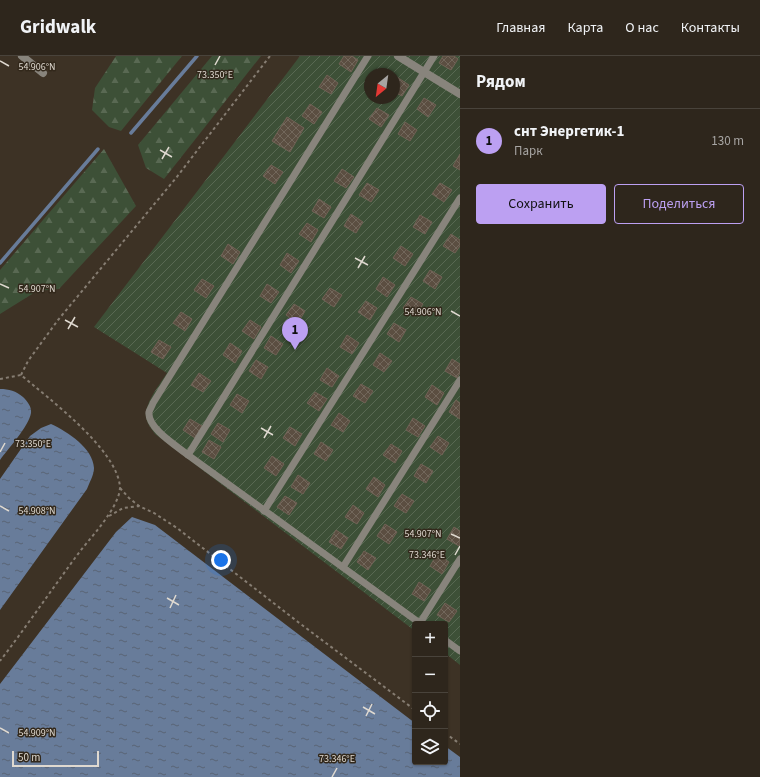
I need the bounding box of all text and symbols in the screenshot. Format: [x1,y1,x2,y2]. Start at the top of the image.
text: Gridwalk [20,14,96,41]
text: Главная [496,18,545,38]
text: Карта [567,18,603,38]
text: О нас [625,18,659,38]
text: Контакты [681,18,740,38]
text: 54.906°N [18,60,56,74]
text: 73.350°E [197,68,233,82]
north arrow [364,68,400,104]
text: Рядом [476,70,526,94]
text: снт Энергетик-1 [514,121,624,142]
text: 1 [486,132,492,150]
text: 130 m [711,132,744,150]
text: Парк [514,142,543,160]
button: Сохранить [476,184,606,224]
button: Поделиться [614,184,744,224]
text: 54.907°N [18,282,56,296]
text: 54.906°N [404,305,442,319]
pin: 1 [282,317,308,350]
text: 73.350°E [15,437,51,451]
text: 54.908°N [18,504,56,518]
text: 54.907°N [404,527,442,541]
text: 73.346°E [409,548,445,562]
your location [211,550,231,570]
map controls [412,621,448,765]
button: + [412,621,448,657]
button: − [412,657,448,693]
button: locate [412,693,448,729]
text: 54.909°N [18,726,56,740]
button: layers [412,729,448,765]
scale bar [12,749,99,768]
text: 50 m [18,750,40,765]
text: 73.346°E [319,752,355,766]

